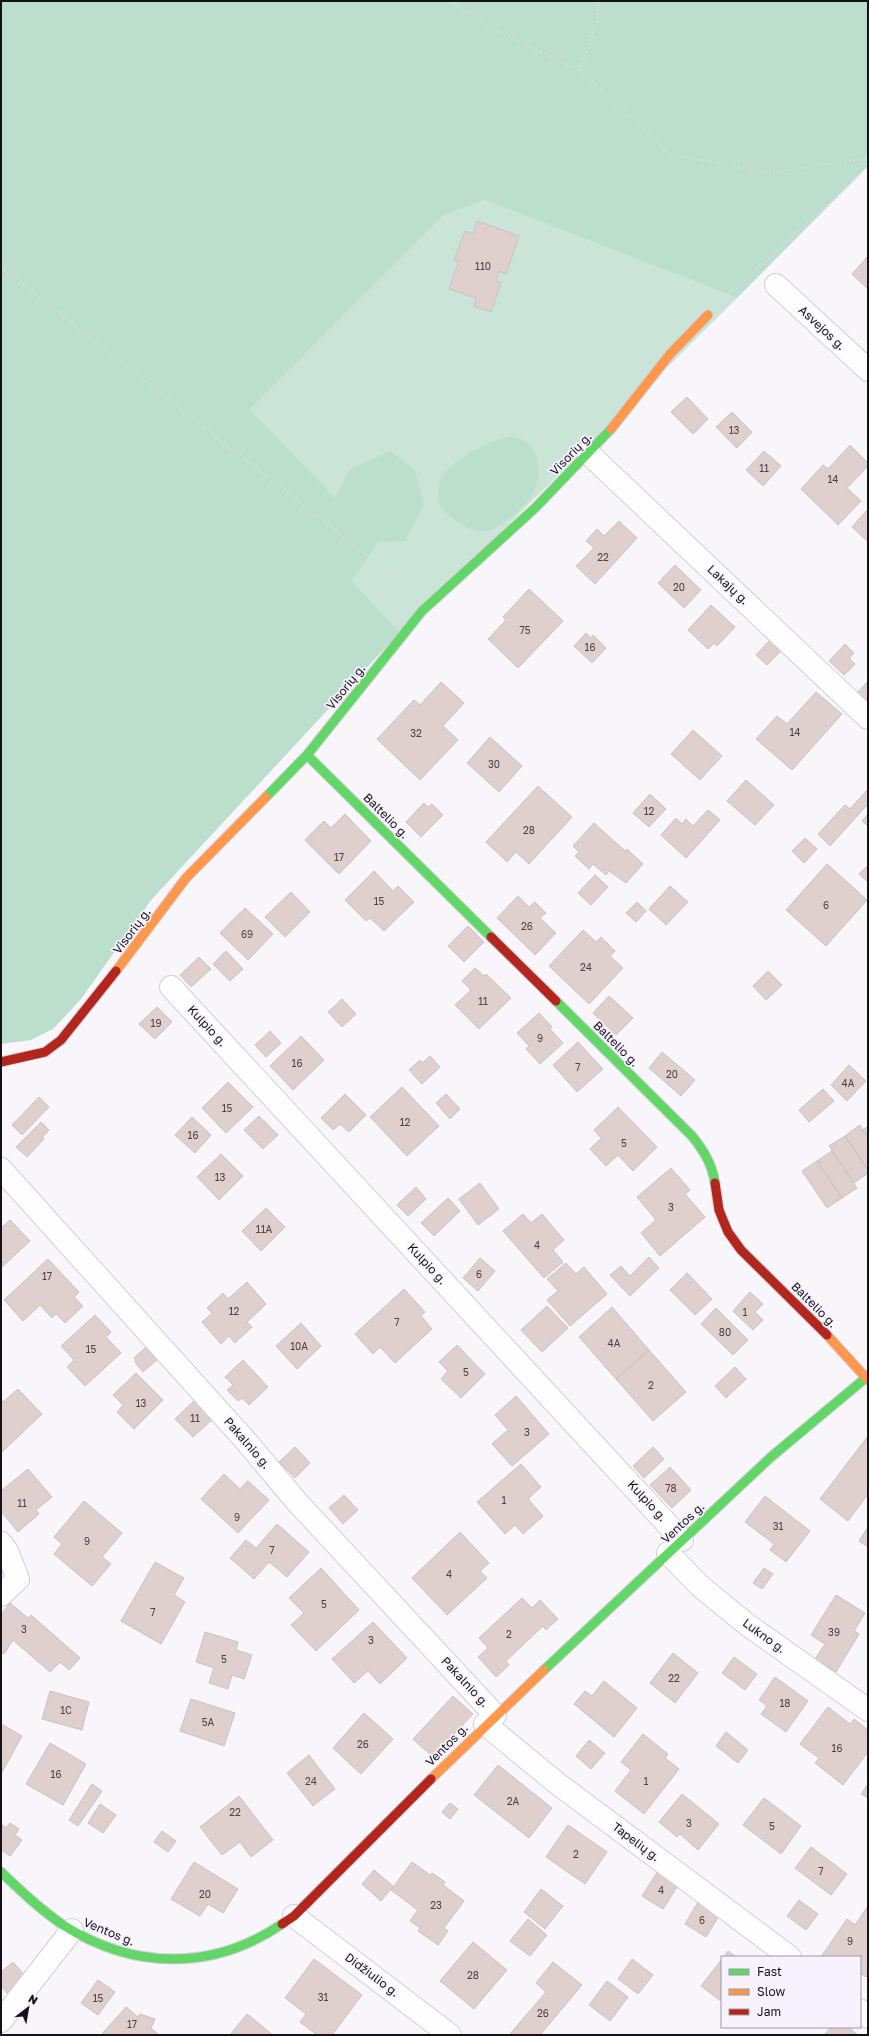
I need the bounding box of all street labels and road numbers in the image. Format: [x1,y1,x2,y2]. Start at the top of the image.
street label: Asvejos g. [796,302,849,353]
street label: Visorių g. [547,429,595,478]
street label: Lakajų g. [704,562,752,608]
street label: Visorių g. [323,661,368,712]
street label: Baltelio g. [360,790,412,842]
street label: Visorių g. [109,905,154,957]
street label: Kulpio g. [185,1002,230,1049]
street label: Baltelio g. [590,1018,642,1070]
street label: Kulpio g. [405,1240,450,1287]
street label: Baltelio g. [788,1279,840,1331]
street label: Pakalnio g. [221,1414,274,1472]
street label: Kulpio g. [625,1477,670,1524]
street label: Ventos g. [658,1499,707,1546]
street label: Lukno g. [740,1615,789,1656]
street label: Pakalnio g. [438,1653,493,1710]
street label: Ventos g. [422,1720,471,1769]
street label: Tapelių g. [610,1819,663,1864]
street label: Ventos g. [81,1914,137,1949]
street label: Didžiulio g. [342,1949,402,2000]

